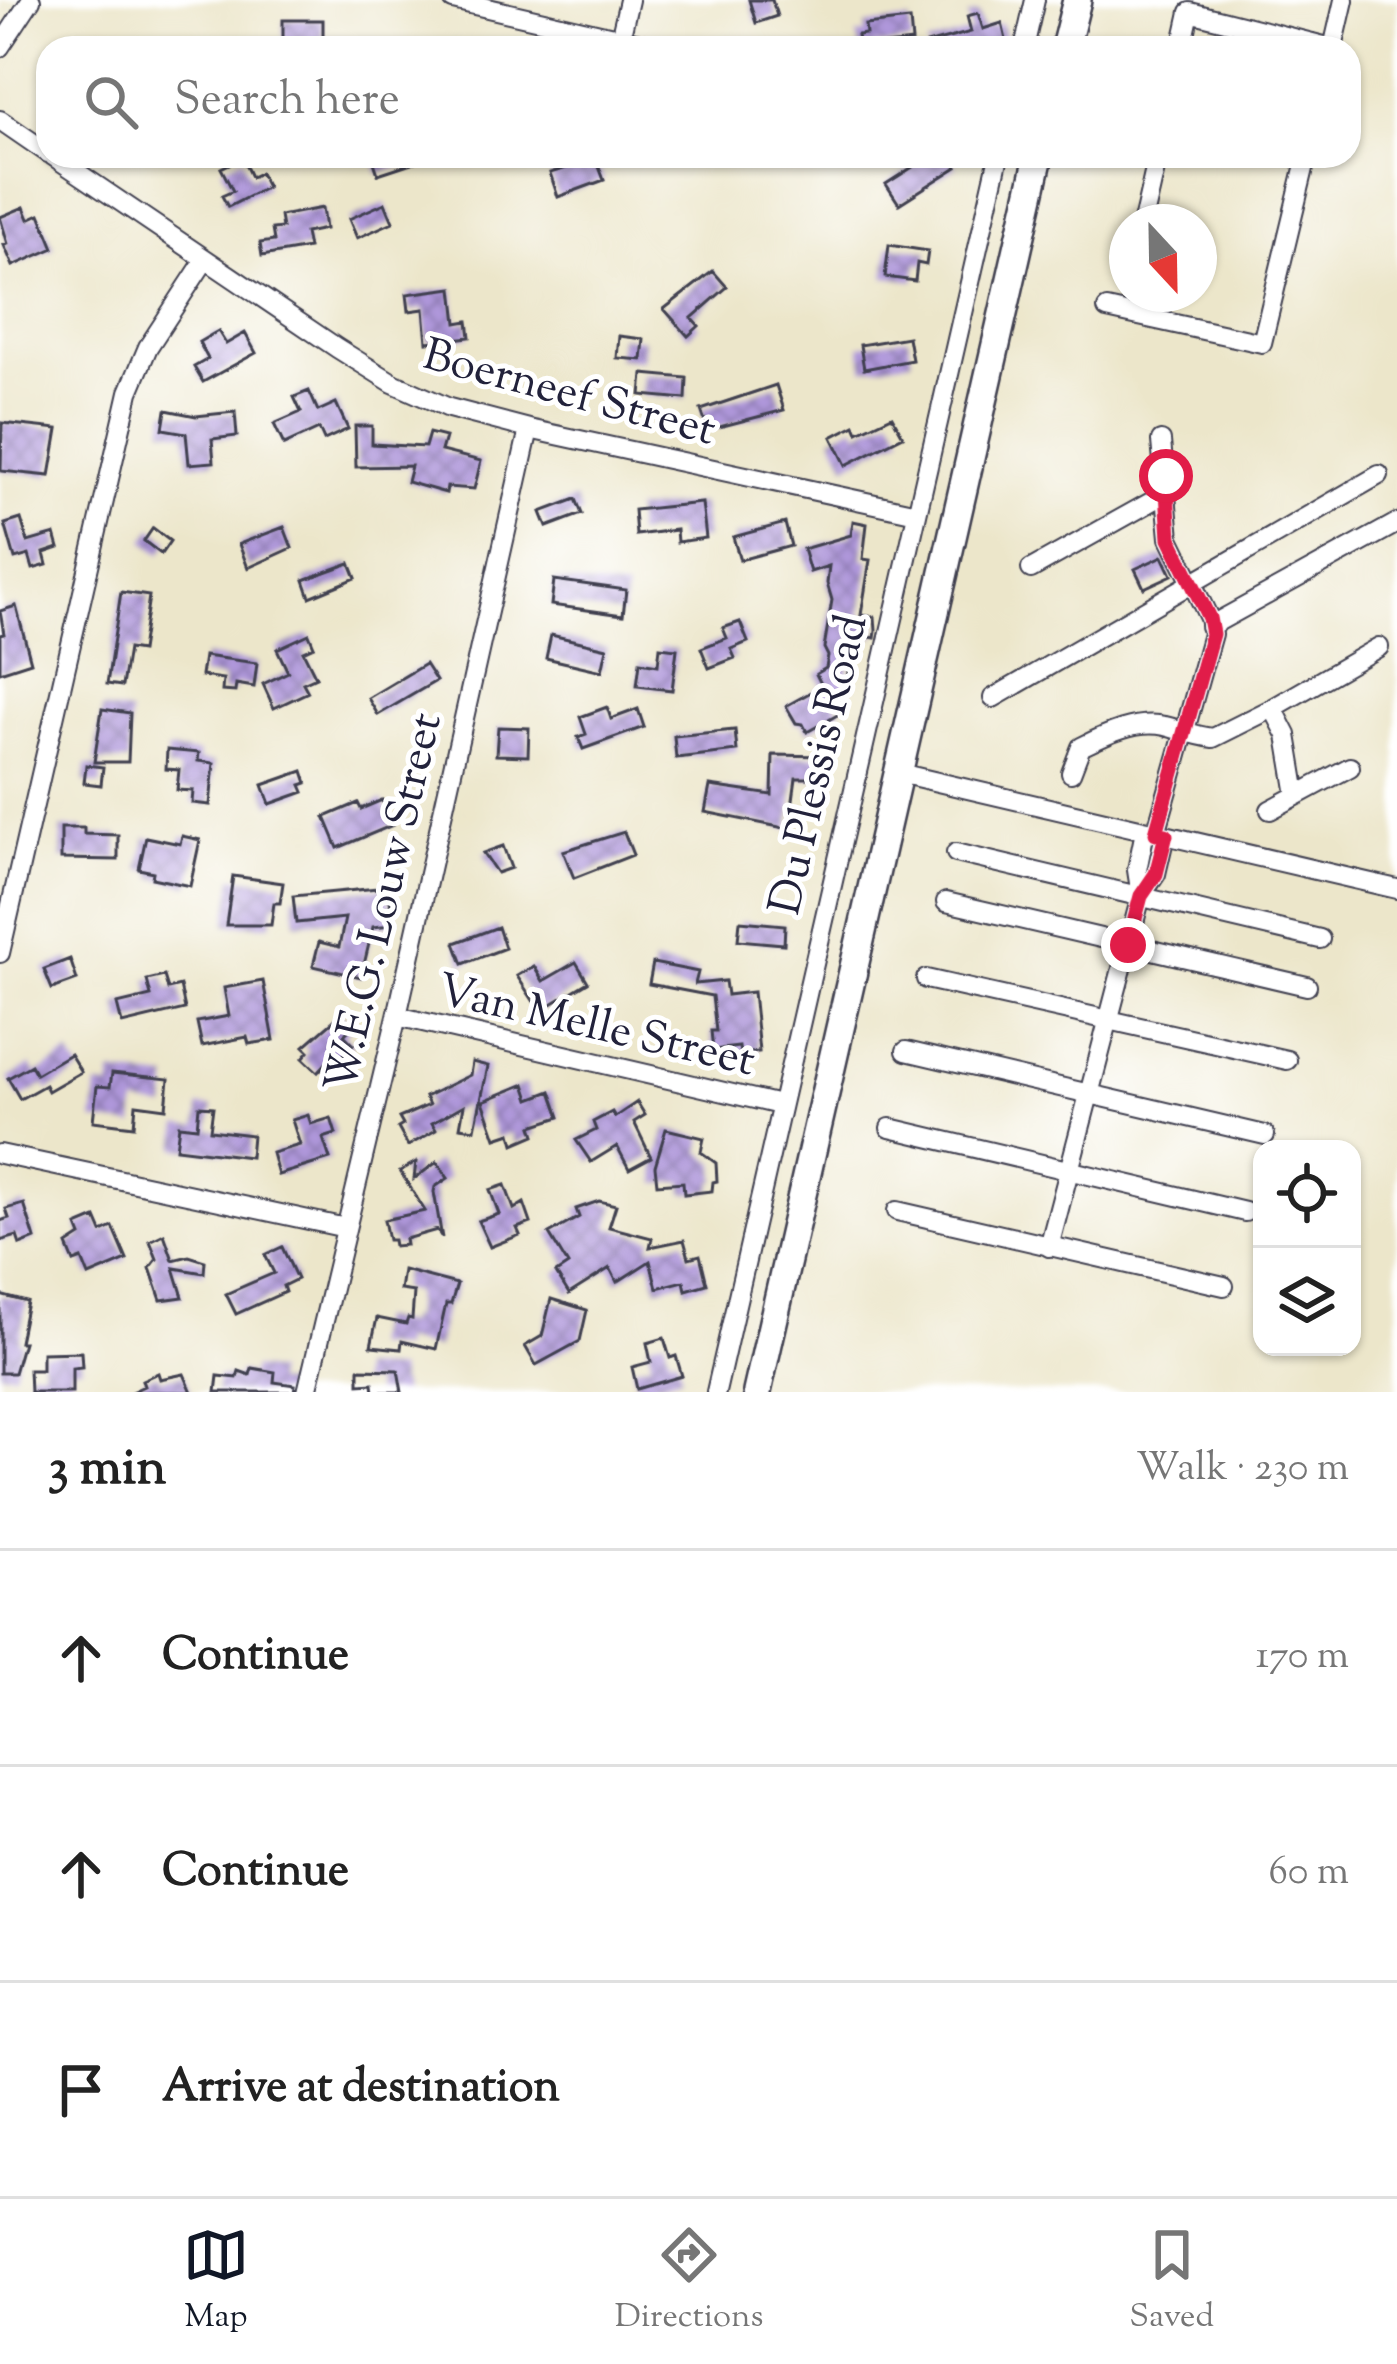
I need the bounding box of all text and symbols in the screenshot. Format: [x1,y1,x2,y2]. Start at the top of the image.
search box [36,36,1361,168]
icon: search [78,69,144,135]
text: Search here [174,70,400,135]
north arrow [1109,204,1217,312]
street label: Boerneef Street [415,325,722,466]
route start [1139,449,1193,503]
street label: Du Plessis Road [755,609,887,922]
street label: W.E.G. Louw Street [311,707,462,1100]
route end [1101,918,1155,972]
street label: Van Melle Street [431,960,761,1096]
map controls [1253,1140,1361,1356]
button: locate [1253,1140,1361,1248]
button: layers [1253,1248,1361,1356]
text: 3 min [48,1434,166,1507]
text: Walk · 230 m [1136,1442,1349,1498]
icon: ahead [48,1625,114,1691]
text: Continue [162,1625,349,1690]
text: 170 m [1256,1630,1349,1686]
icon: ahead [48,1841,114,1907]
text: Continue [162,1841,349,1906]
text: 60 m [1268,1846,1349,1902]
icon: arrive [48,2057,114,2123]
text: Arrive at destination [162,2057,560,2122]
tab: Map [183,2222,249,2342]
tab: Directions [615,2222,764,2342]
tab: Saved [1129,2222,1214,2342]

